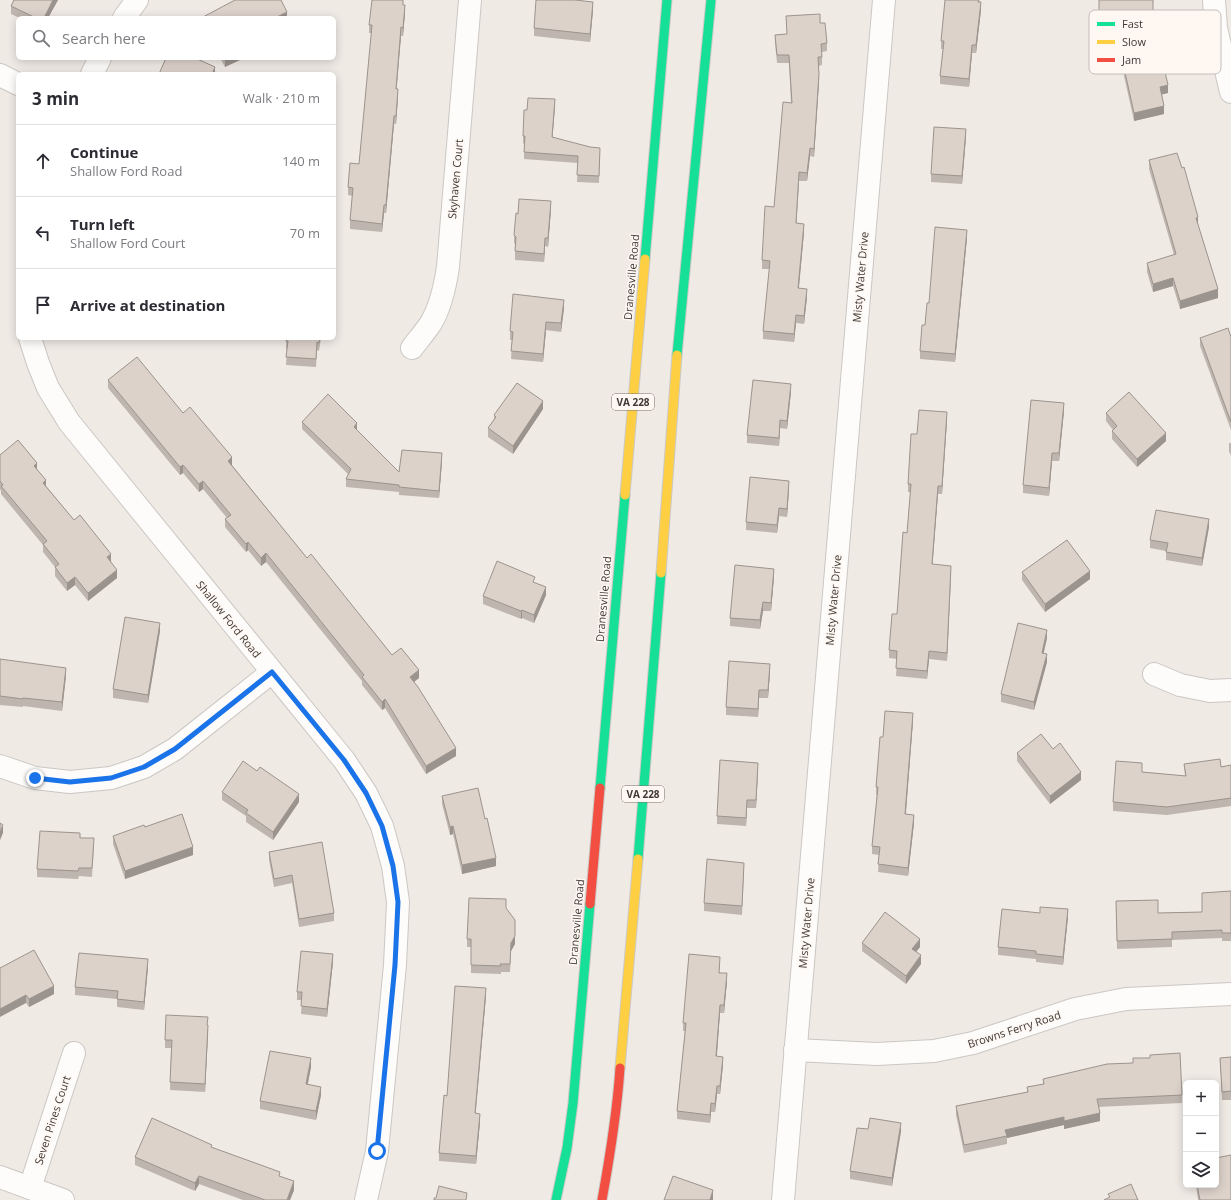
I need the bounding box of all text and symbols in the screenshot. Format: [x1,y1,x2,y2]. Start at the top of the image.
legend [1089,10,1221,74]
search box [16,16,336,60]
text: Fast [1122,16,1143,31]
icon: search [30,27,52,49]
text: Search here [62,28,146,48]
text: Slow [1122,34,1146,49]
text: Jam [1121,52,1141,67]
text: 3 min [32,87,79,110]
text: Walk · 210 m [243,89,320,107]
street label: Skyhaven Court [444,138,466,220]
text: Continue [70,142,138,162]
icon: ahead [32,150,54,172]
text: 140 m [282,152,320,170]
text: Shallow Ford Road [70,162,182,180]
text: Turn left [70,214,135,234]
icon: left [32,222,54,244]
text: 70 m [290,224,320,242]
street label: Misty Water Drive [849,231,871,323]
text: Shallow Ford Court [70,234,185,252]
street label: Dranesville Road [620,234,642,320]
icon: arrive [32,294,54,316]
text: Arrive at destination [70,295,225,315]
road number: VA 228 [612,394,654,410]
street label: Misty Water Drive [822,554,844,646]
street label: Dranesville Road [592,556,614,642]
street label: Shallow Ford Road [193,577,265,661]
route end [26,769,44,787]
road number: VA 228 [622,786,664,802]
street label: Misty Water Drive [795,877,817,969]
street label: Dranesville Road [565,879,587,965]
street label: Browns Ferry Road [966,1007,1062,1051]
street label: Seven Pines Court [31,1074,73,1166]
map controls [1183,1080,1219,1188]
button: + [1183,1080,1219,1116]
button: − [1183,1116,1219,1152]
route start [368,1142,386,1160]
button: layers [1183,1152,1219,1188]

